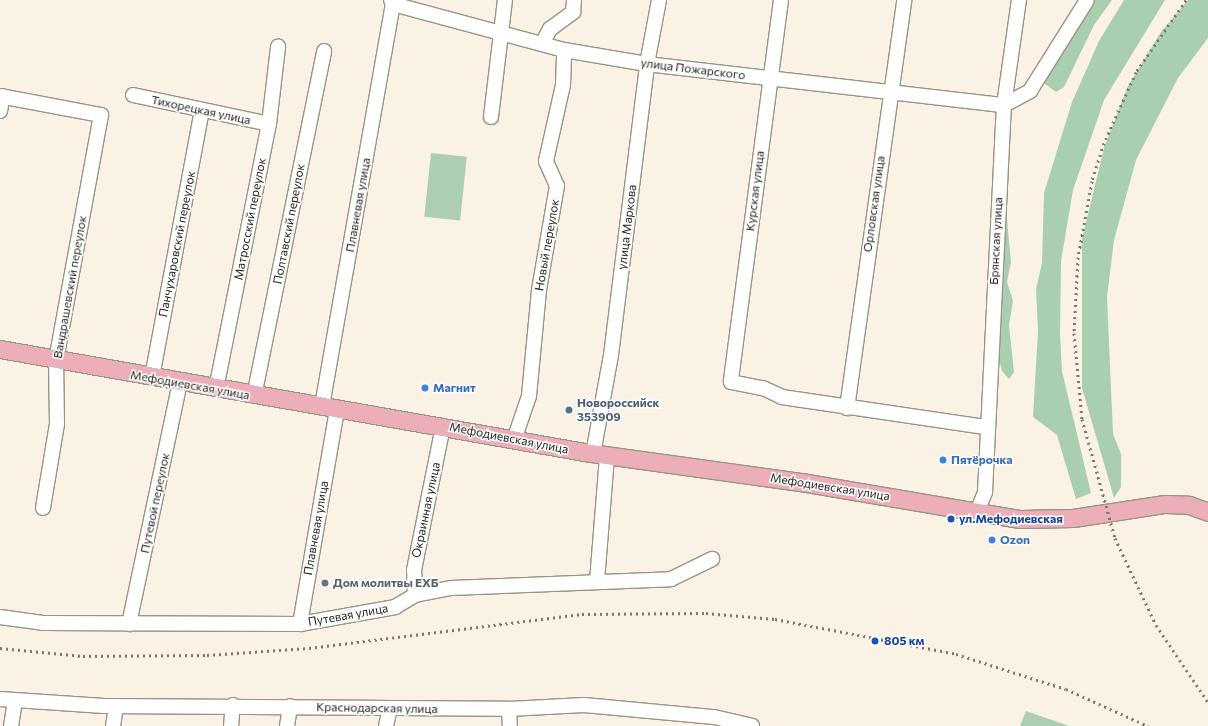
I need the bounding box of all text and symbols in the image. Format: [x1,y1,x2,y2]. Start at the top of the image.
street label: улица Пожарского [640,55,746,83]
street label: Тихорецкая улица [150,92,252,128]
street label: Курская улица [743,150,767,232]
street label: Орловская улица [860,155,888,253]
street label: Матросский переулок [231,157,269,281]
street label: Плавневая улица [343,157,373,253]
street label: Полтавский переулок [270,163,308,285]
street label: Панчухаровский переулок [156,170,198,318]
street label: улица Маркова [615,184,639,270]
street label: Брянская улица [987,197,1005,285]
street label: Новый переулок [532,198,562,292]
street label: Вандрашевский переулок [50,214,90,360]
street label: Мефодиевская улица [129,367,251,403]
place label: Магнит [433,381,476,395]
marker: Магнит [420,383,430,393]
place label: Новороссийск 353909 [577,396,659,424]
marker: Новороссийск 353909 [564,405,574,415]
street label: Мефодиевская улица [448,419,570,457]
street label: Путевой переулок [137,451,173,555]
place label: Пятёрочка [951,453,1013,467]
marker: Пятёрочка [938,455,948,465]
street label: Окраинная улица [409,461,443,559]
street label: Мефодиевская улица [769,470,891,504]
street label: Плавневая улица [301,480,331,576]
place label: ул.Мефодиевская [959,512,1063,526]
marker: ул.Мефодиевская [946,514,956,524]
place label: Ozon [1000,533,1030,547]
marker: Ozon [987,535,997,545]
place label: Дом молитвы ЕХБ [333,576,439,590]
marker: Дом молитвы ЕХБ [320,578,330,588]
street label: Путевая улица [307,601,389,629]
place label: 805 км [884,634,924,648]
marker: 805 км [869,635,881,647]
street label: Краснодарская улица [316,700,438,716]

